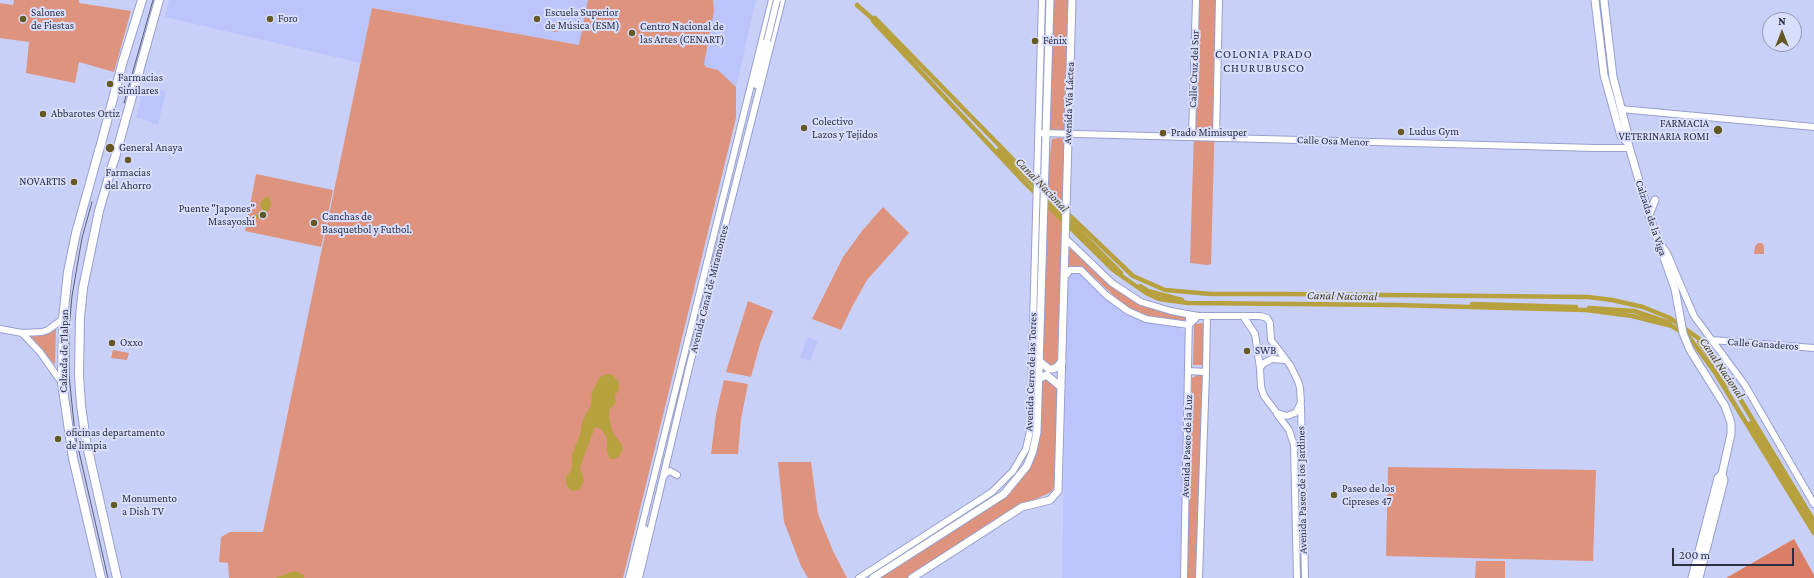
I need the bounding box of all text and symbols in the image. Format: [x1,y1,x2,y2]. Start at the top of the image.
place label: Salones de Fiestas [31,6,74,32]
place label: Escuela Superior de Música (ESM) [545,6,620,32]
place label: Foro [278,12,298,26]
north arrow [1762,12,1802,52]
marker: Salones de Fiestas [18,14,28,24]
marker: Foro [265,14,275,24]
marker: Escuela Superior de Música (ESM) [532,14,542,24]
text: N [1778,15,1786,27]
place label: Centro Nacional de las Artes (CENART) [640,20,725,46]
marker: Centro Nacional de las Artes (CENART) [627,28,637,38]
street label: Calle Cruz del Sur [1186,30,1202,108]
place label: Fénix [1043,34,1067,48]
marker: Fénix [1030,36,1040,46]
district label: COLONIA PRADO CHURUBUSCO [1215,47,1313,75]
street label: Avenida Vía Láctea [1061,62,1077,144]
place label: Farmacias Similares [118,71,163,97]
marker: Farmacias Similares [105,79,115,89]
place label: Abbarotes Ortiz [51,107,120,121]
marker: Abbarotes Ortiz [38,109,48,119]
place label: Colectivo Lazos y Tejidos [812,115,878,141]
place label: FARMACIA VETERINARIA ROMI [1618,117,1709,143]
marker: Colectivo Lazos y Tejidos [799,123,809,133]
marker: FARMACIA VETERINARIA ROMI [1712,124,1724,136]
place label: Ludus Gym [1409,125,1459,139]
place label: Prado Mimisuper [1171,126,1247,140]
marker: Ludus Gym [1396,127,1406,137]
marker: Prado Mimisuper [1158,128,1168,138]
street label: Calle Osa Menor [1297,133,1369,149]
place label: General Anaya [119,141,183,155]
marker: General Anaya [104,142,116,154]
marker: Farmacias del Ahorro [123,155,133,165]
water label: Canal Nacional [1012,155,1072,215]
place label: Farmacias del Ahorro [105,166,151,192]
place label: NOVARTIS [19,175,66,189]
marker: NOVARTIS [69,177,79,187]
street label: Calzada de la Viga [1632,178,1670,258]
place label: Puente "Japones" Masayoshi [179,202,255,228]
marker: Puente "Japones" Masayoshi [258,210,268,220]
place label: Canchas de Basquetbol y Futbol. [322,210,412,236]
marker: Canchas de Basquetbol y Futbol. [309,218,319,228]
street label: Avenida Canal de Miramontes [687,224,731,354]
water label: Canal Nacional [1307,288,1377,304]
street label: Calzada de Tlalpan [57,309,71,393]
street label: Avenida Cerro de las Torres [1022,312,1040,432]
water label: Canal Nacional [1696,335,1748,401]
street label: Calle Ganaderos [1727,335,1799,353]
place label: Oxxo [120,336,143,350]
marker: Oxxo [107,338,117,348]
place label: SWB [1255,344,1276,358]
marker: SWB [1242,346,1252,356]
street label: Avenida Paseo de la Luz [1179,394,1195,498]
place label: oficinas departamento de limpia [66,426,165,452]
street label: Avenida Paseo de los Jardines [1294,426,1310,554]
marker: oficinas departamento de limpia [53,434,63,444]
place label: Paseo de los Cipreses 47 [1342,482,1394,508]
marker: Paseo de los Cipreses 47 [1329,490,1339,500]
place label: Monumento a Dish TV [122,492,177,518]
marker: Monumento a Dish TV [109,500,119,510]
scale bar [1674,540,1796,566]
text: 200 m [1679,548,1710,562]

